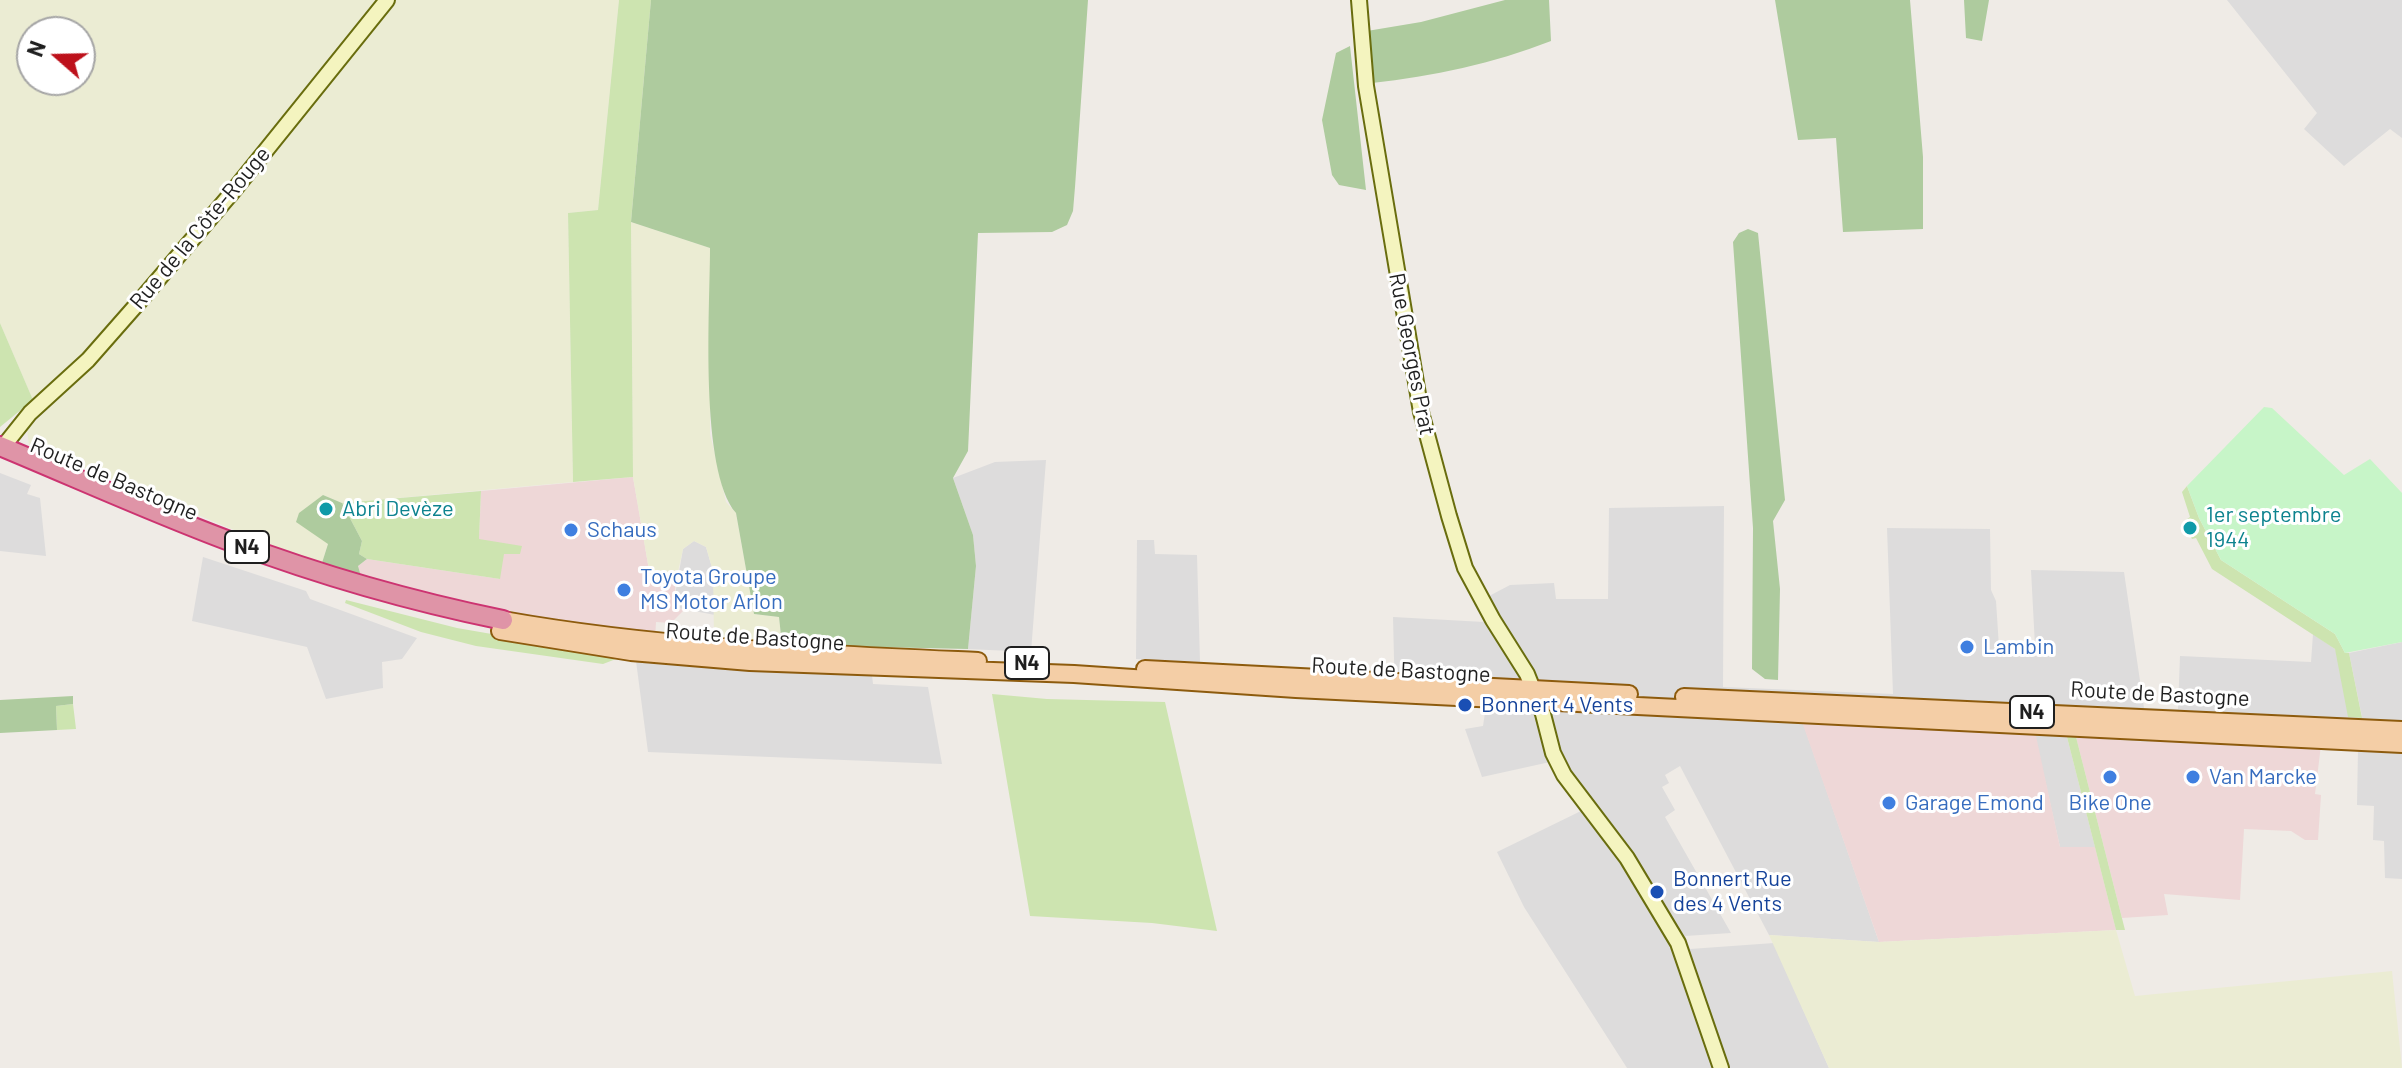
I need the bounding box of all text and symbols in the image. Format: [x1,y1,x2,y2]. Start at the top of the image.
north arrow [16,16,96,96]
text: N [21,37,50,60]
street label: Rue de la Côte-Rouge [124,141,276,315]
street label: Rue Georges Prat [1383,271,1441,437]
street label: Route de Bastogne [26,432,202,526]
place label: Abri Devèze [342,496,454,522]
marker: Abri Devèze [317,500,335,518]
place label: 1er septembre 1944 [2206,502,2341,554]
place label: Schaus [587,517,657,543]
marker: 1er septembre 1944 [2181,519,2199,537]
marker: Schaus [562,521,580,539]
road number: N4 [225,531,269,563]
place label: Toyota Groupe MS Motor Arlon [640,564,783,616]
marker: Toyota Groupe MS Motor Arlon [615,581,633,599]
street label: Route de Bastogne [665,618,845,656]
place label: Lambin [1983,634,2054,660]
marker: Lambin [1958,638,1976,656]
road number: N4 [1005,647,1049,679]
street label: Route de Bastogne [1311,652,1491,688]
street label: Route de Bastogne [2070,676,2250,712]
place label: Bonnert 4 Vents [1481,692,1633,718]
marker: Bonnert 4 Vents [1456,696,1474,714]
road number: N4 [2010,696,2054,728]
place label: Van Marcke [2209,764,2317,790]
marker: Bike One [2101,768,2119,786]
marker: Van Marcke [2184,768,2202,786]
place label: Garage Emond [1905,790,2044,816]
place label: Bike One [2068,790,2152,816]
marker: Garage Emond [1880,794,1898,812]
place label: Bonnert Rue des 4 Vents [1673,866,1792,918]
marker: Bonnert Rue des 4 Vents [1648,883,1666,901]

